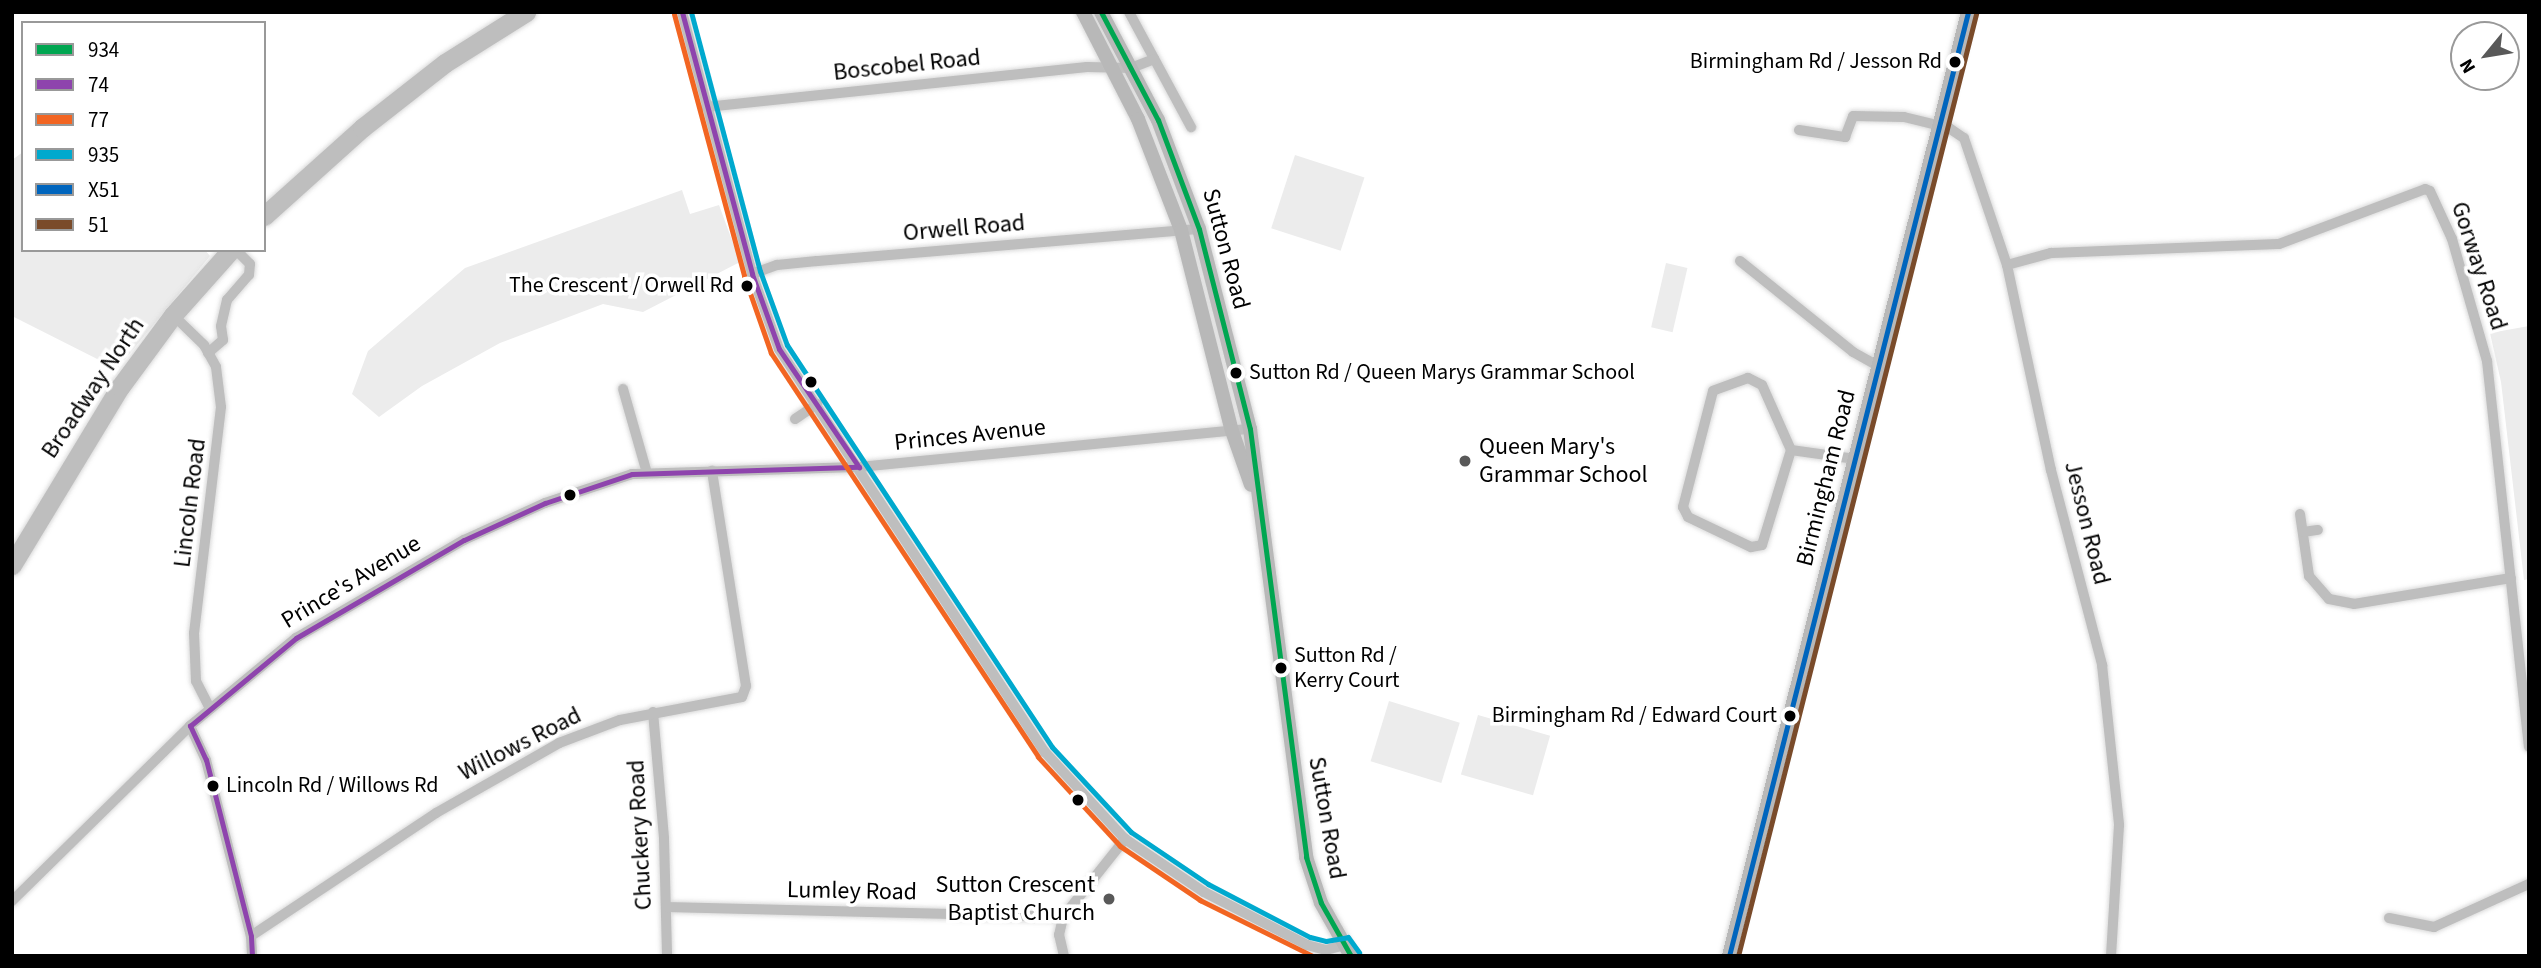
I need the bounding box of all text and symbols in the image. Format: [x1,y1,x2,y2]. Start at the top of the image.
legend [21,21,266,252]
north arrow [2450,21,2520,91]
text: 934 [88,35,119,65]
street label: Boscobel Road [832,43,982,87]
place label: Birmingham Rd / Jesson Rd [1690,49,1942,75]
text: N [2453,54,2483,78]
marker: Birmingham Rd / Jesson Rd [1948,55,1962,69]
text: 74 [88,70,109,100]
text: 77 [88,105,109,135]
text: 935 [88,140,119,170]
text: X51 [88,175,120,205]
street label: Sutton Road [1196,186,1256,312]
street label: Gorway Road [2445,198,2513,334]
street label: Orwell Road [902,208,1026,248]
text: 51 [88,210,109,240]
place label: The Crescent / Orwell Rd [509,273,734,299]
marker: The Crescent / Orwell Rd [740,279,754,293]
street label: Broadway North [35,312,151,464]
place label: Sutton Rd / Queen Marys Grammar School [1249,360,1635,386]
marker: Sutton Rd / Queen Marys Grammar School [1229,366,1243,380]
unlabelled marker [804,375,818,389]
street label: Birmingham Road [1790,387,1862,569]
street label: Princes Avenue [893,413,1047,457]
place label: Queen Mary's Grammar School [1479,433,1648,489]
street label: Lincoln Road [168,437,212,569]
marker: Queen Mary's Grammar School [1457,453,1473,469]
street label: Jesson Road [2058,458,2116,588]
unlabelled marker [563,488,577,502]
street label: Prince's Avenue [276,529,426,635]
place label: Sutton Rd / Kerry Court [1294,642,1400,694]
marker: Sutton Rd / Kerry Court [1274,661,1288,675]
street label: Willows Road [454,701,586,787]
place label: Birmingham Rd / Edward Court [1492,703,1777,729]
marker: Birmingham Rd / Edward Court [1783,709,1797,723]
street label: Sutton Road [1302,755,1352,881]
street label: Chuckery Road [622,759,658,911]
place label: Lincoln Rd / Willows Rd [226,773,438,799]
marker: Lincoln Rd / Willows Rd [206,779,220,793]
unlabelled marker [1071,793,1085,807]
place label: Sutton Crescent Baptist Church [935,871,1095,927]
street label: Lumley Road [787,875,917,907]
marker: Sutton Crescent Baptist Church [1101,891,1117,907]

